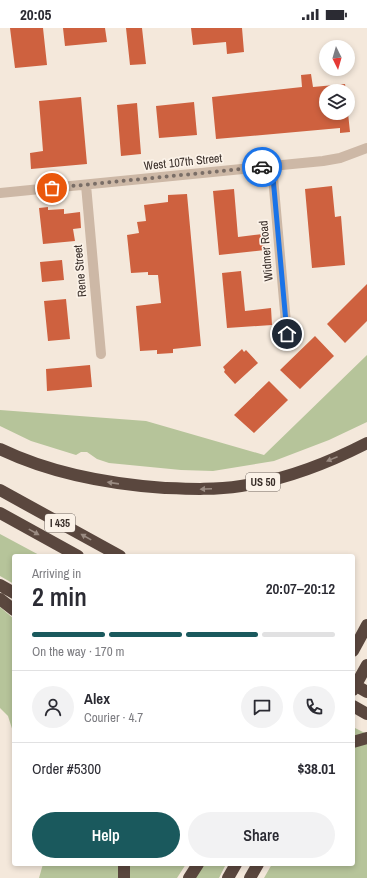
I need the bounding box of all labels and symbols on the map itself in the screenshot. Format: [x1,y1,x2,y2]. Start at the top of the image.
north arrow [319,40,355,76]
courier [242,147,282,187]
street label: West 107th Street [143,150,223,174]
pin [35,171,69,205]
street label: Widmer Road [255,220,277,282]
street label: Rene Street [70,244,90,298]
pin [270,317,304,351]
one-way arrow [326,456,337,462]
road number: US 50 [246,473,280,491]
one-way arrow [107,480,119,486]
one-way arrow [200,486,212,493]
road number: I 435 [45,514,75,532]
one-way arrow [28,529,40,535]
one-way arrow [80,534,91,541]

